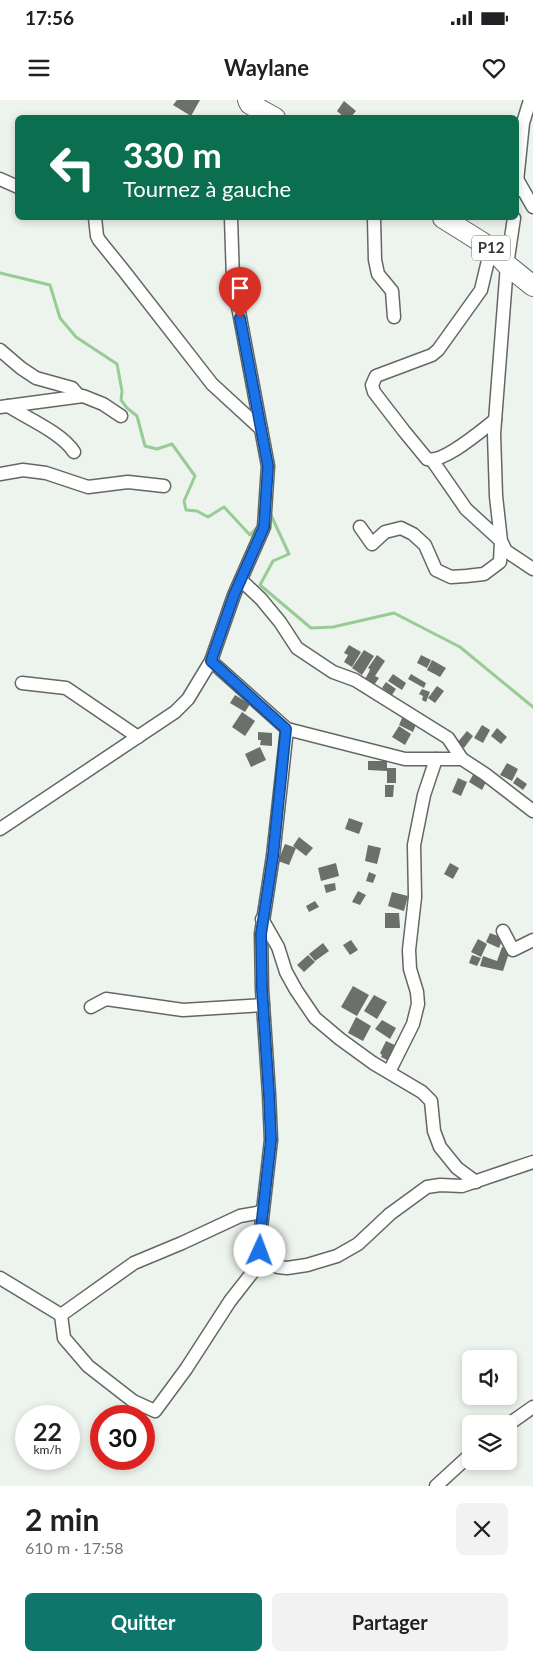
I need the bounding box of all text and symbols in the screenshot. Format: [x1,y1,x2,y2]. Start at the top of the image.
text: 17:56 [25,6,74,29]
icon: menu [25,54,53,82]
text: Waylane [224,54,309,81]
icon: heart [480,54,508,82]
text: 330 m [123,133,222,175]
icon: left [40,135,105,200]
text: Tournez à gauche [123,175,291,202]
road number: P12 [472,236,510,260]
pin [219,267,261,318]
icon: arrive [226,274,254,302]
position arrow [233,1224,285,1276]
map controls [462,1350,517,1470]
button: sound [462,1350,517,1405]
speed limit sign: 30 [90,1405,155,1470]
button: layers [462,1415,517,1470]
text: 22 [33,1416,62,1446]
text: km/h [33,1442,62,1457]
text: 2 min [25,1501,99,1537]
button: close [456,1503,508,1555]
text: 610 m · 17:58 [25,1538,124,1557]
button: Quitter [25,1593,262,1651]
button: Partager [272,1593,508,1651]

